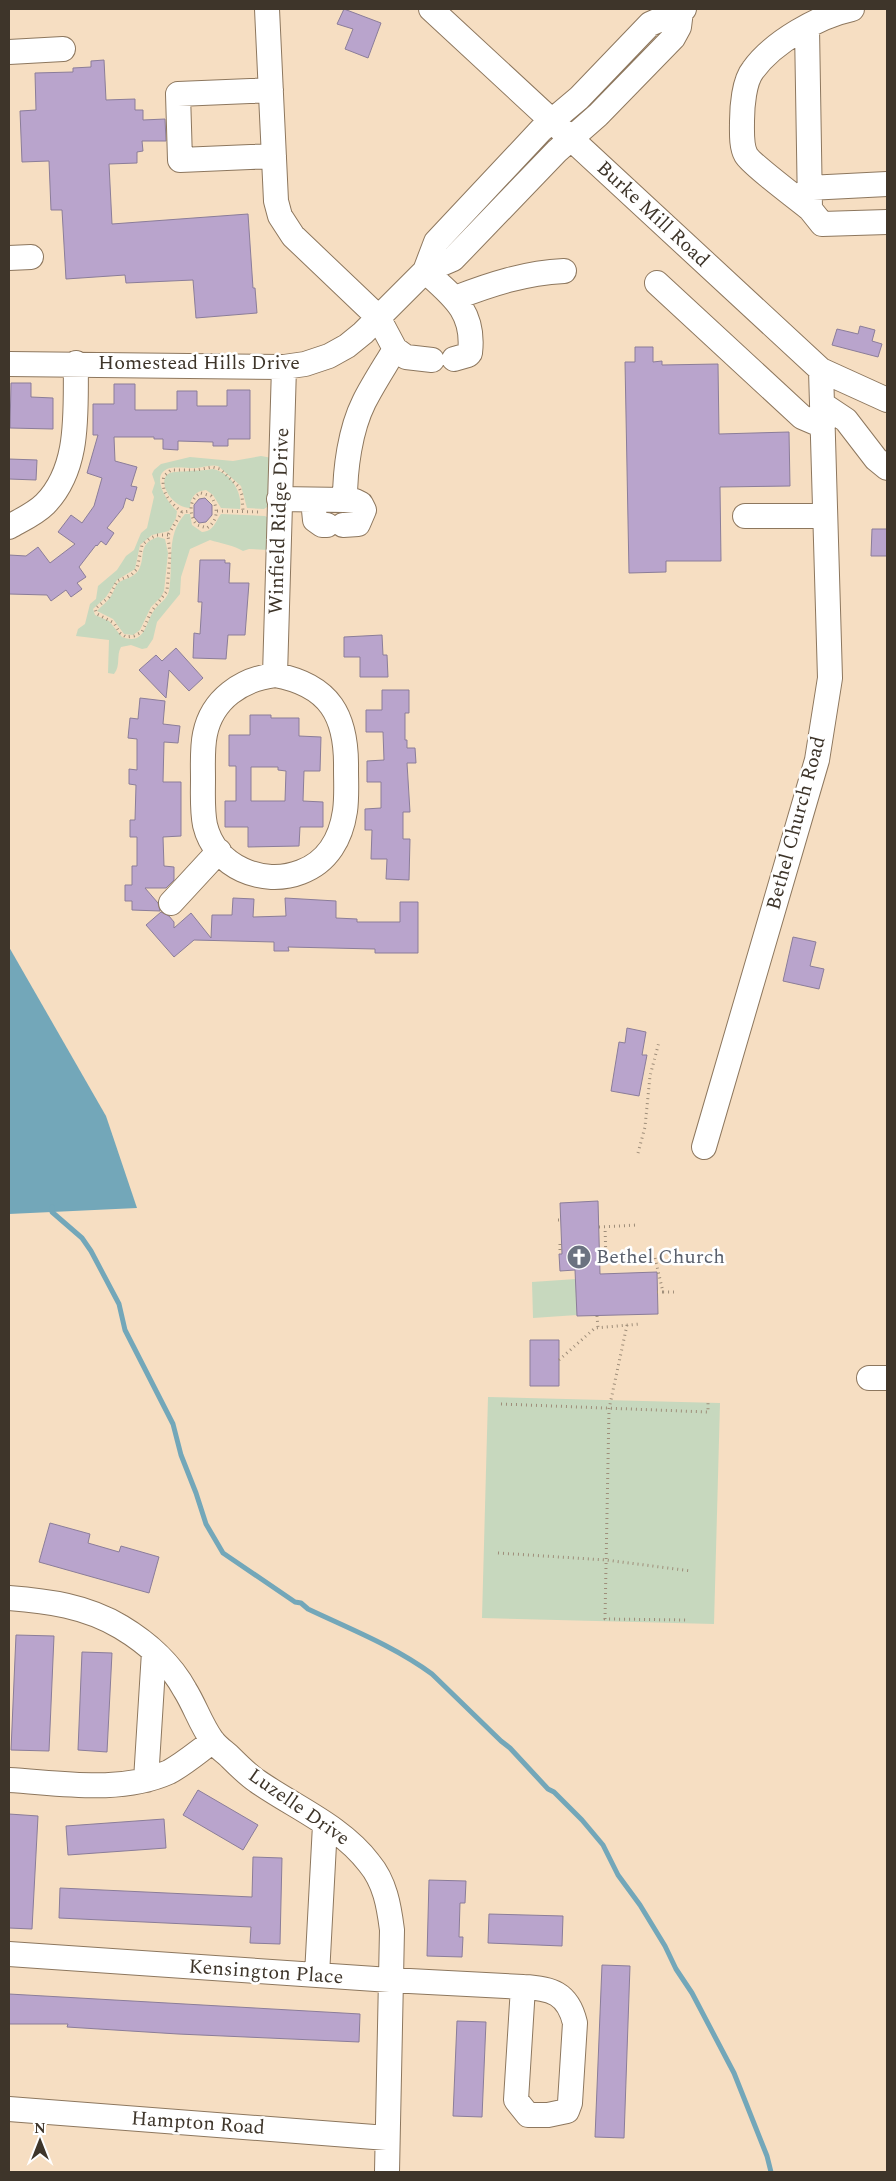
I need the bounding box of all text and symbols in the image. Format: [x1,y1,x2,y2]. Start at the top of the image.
street label: Burke Mill Road [590,154,716,274]
street label: Homestead Hills Drive [98,348,300,378]
street label: Winfield Ridge Drive [261,427,297,615]
street label: Bethel Church Road [758,733,834,913]
place label: Bethel Church [596,1242,725,1272]
church icon: Bethel Church [566,1244,592,1270]
street label: Luzelle Drive [242,1761,356,1853]
street label: Kensington Place [188,1952,344,1992]
street label: Hampton Road [130,2103,266,2143]
north arrow [15,2116,65,2166]
text: N [34,2118,46,2139]

